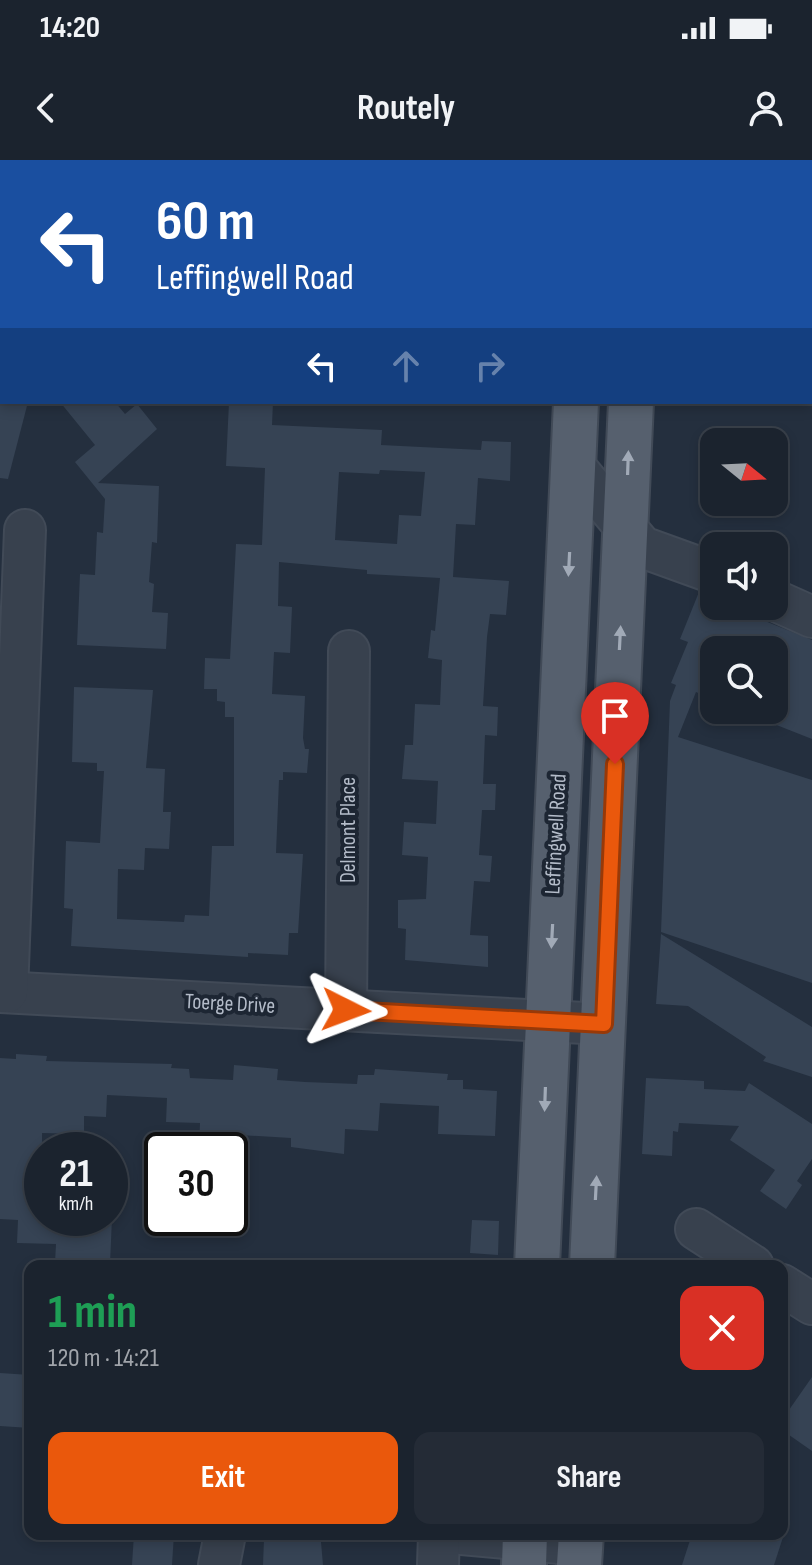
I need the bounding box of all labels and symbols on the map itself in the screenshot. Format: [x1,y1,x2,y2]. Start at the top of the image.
north arrow [700,428,788,516]
one-way arrow [622,450,635,475]
one-way arrow [562,552,575,577]
one-way arrow [614,625,627,650]
pin [581,682,649,764]
street label: Leffingwell Road [539,773,573,895]
street label: Delmont Place [335,777,362,883]
one-way arrow [545,924,558,949]
position arrow [304,968,388,1052]
street label: Toerge Drive [184,988,276,1020]
one-way arrow [538,1087,551,1112]
speed limit sign: 30 [144,1132,248,1236]
one-way arrow [590,1175,603,1200]

